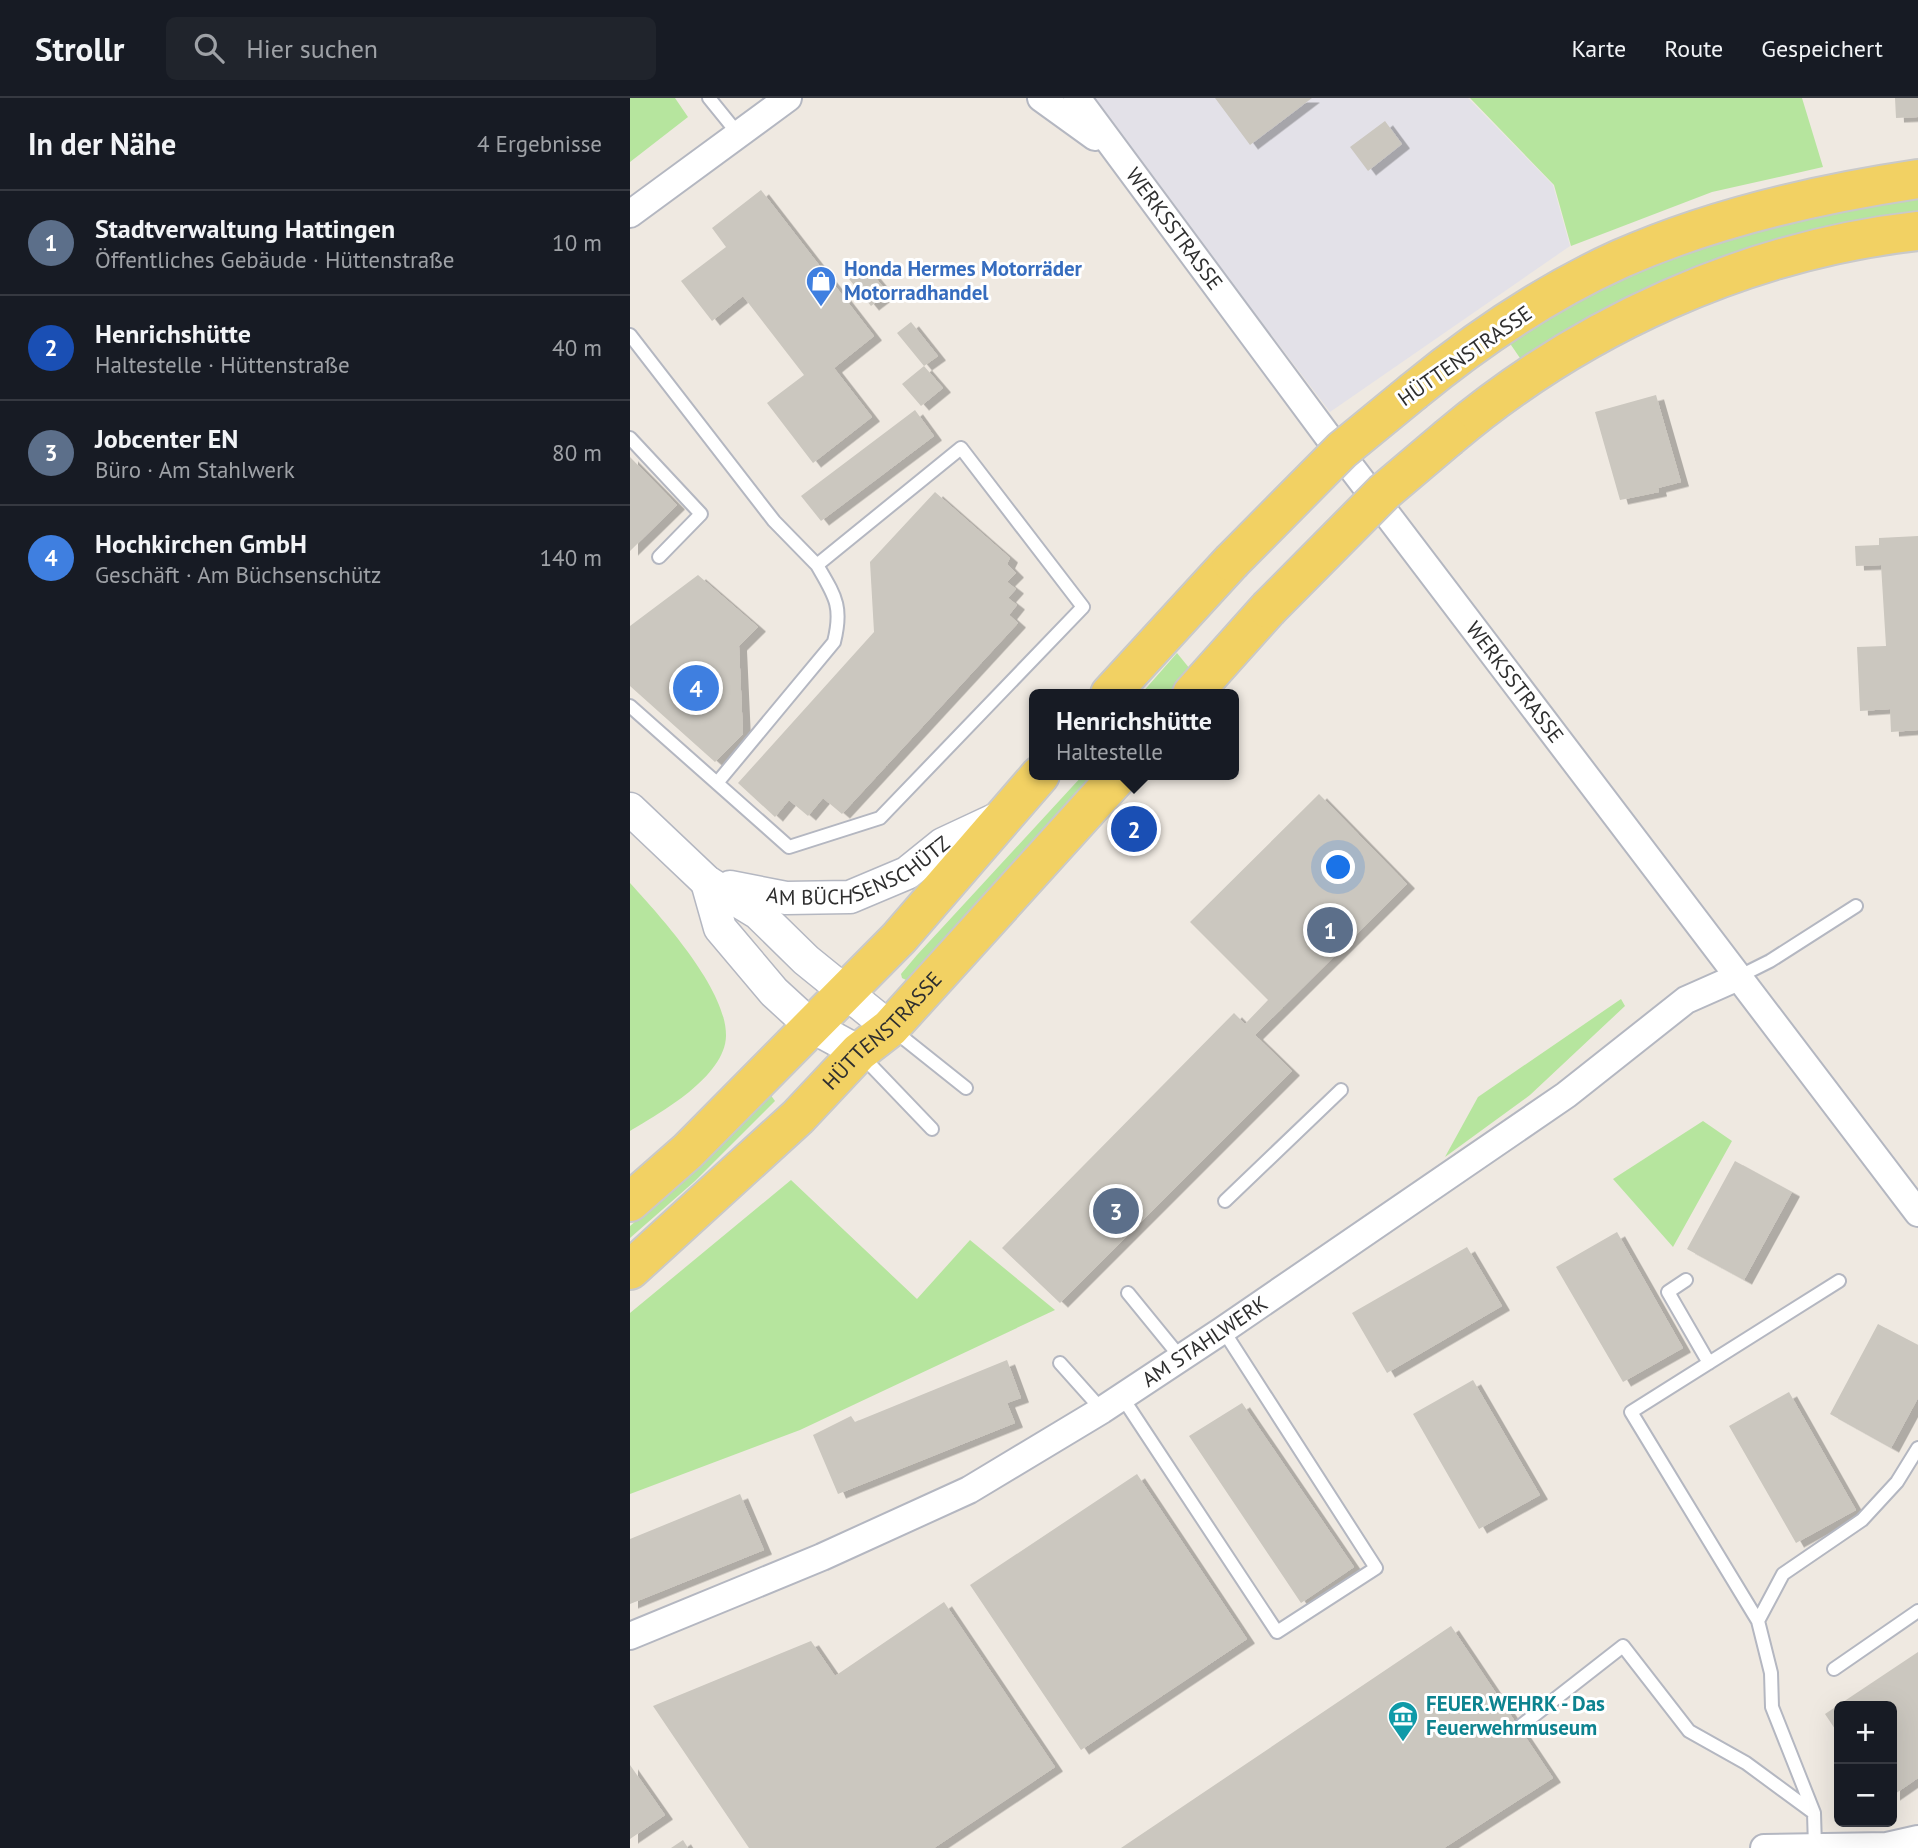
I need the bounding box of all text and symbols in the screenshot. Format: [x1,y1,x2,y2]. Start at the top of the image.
search box [166,17,656,80]
text: Strollr [35,27,124,70]
icon: search [190,29,228,67]
text: Hier suchen [246,32,378,65]
text: Karte [1571,33,1626,64]
text: Route [1664,33,1723,64]
text: Gespeichert [1761,33,1883,64]
text: In der Nähe [28,124,176,163]
text: 4 Ergebnisse [477,129,602,158]
street label: WERKSSTRASSE [1120,162,1229,295]
text: Stadtverwaltung Hattingen [95,212,395,245]
text: 1 [44,228,58,257]
text: 10 m [552,228,602,257]
text: Öffentliches Gebäude · Hüttenstraße [95,245,455,274]
place label: Honda Hermes Motorräder Motorradhandel [844,255,1083,306]
shop icon: Honda Hermes Motorräder Motorradhandel [804,264,838,308]
street label: HÜTTENSTRASSE [1392,299,1537,412]
text: Henrichshütte [95,317,251,350]
text: 2 [44,333,58,362]
text: 40 m [552,333,602,362]
text: Haltestelle · Hüttenstraße [95,350,350,379]
text: Jobcenter EN [95,422,238,455]
text: 3 [44,438,58,467]
text: 80 m [552,438,602,467]
text: Büro · Am Stahlwerk [95,455,295,484]
text: Hochkirchen GmbH [95,527,307,560]
text: 4 [44,543,58,572]
text: 140 m [540,543,602,572]
text: Geschäft · Am Büchsenschütz [95,560,381,589]
street label: WERKSSTRASSE [1460,616,1570,748]
pin: 4 [673,662,719,714]
popup [1029,689,1239,780]
text: Henrichshütte [1056,704,1212,737]
text: Haltestelle [1056,737,1163,766]
pin: 2 [1111,803,1157,855]
street label: AM BÜCHSENSCHÜTZ [764,830,955,911]
your location [1321,850,1355,884]
pin: 1 [1307,904,1353,956]
street label: HÜTTENSTRASSE [817,966,947,1095]
pin: 3 [1093,1185,1139,1237]
street label: AM STAHLWERK [1137,1289,1273,1393]
place label: FEUER.WEHRK - Das Feuerwehrmuseum [1426,1690,1605,1741]
museum icon: FEUER.WEHRK - Das Feuerwehrmuseum [1386,1699,1420,1743]
map controls [1834,1701,1897,1827]
button: + [1834,1701,1897,1764]
button: − [1834,1764,1897,1827]

